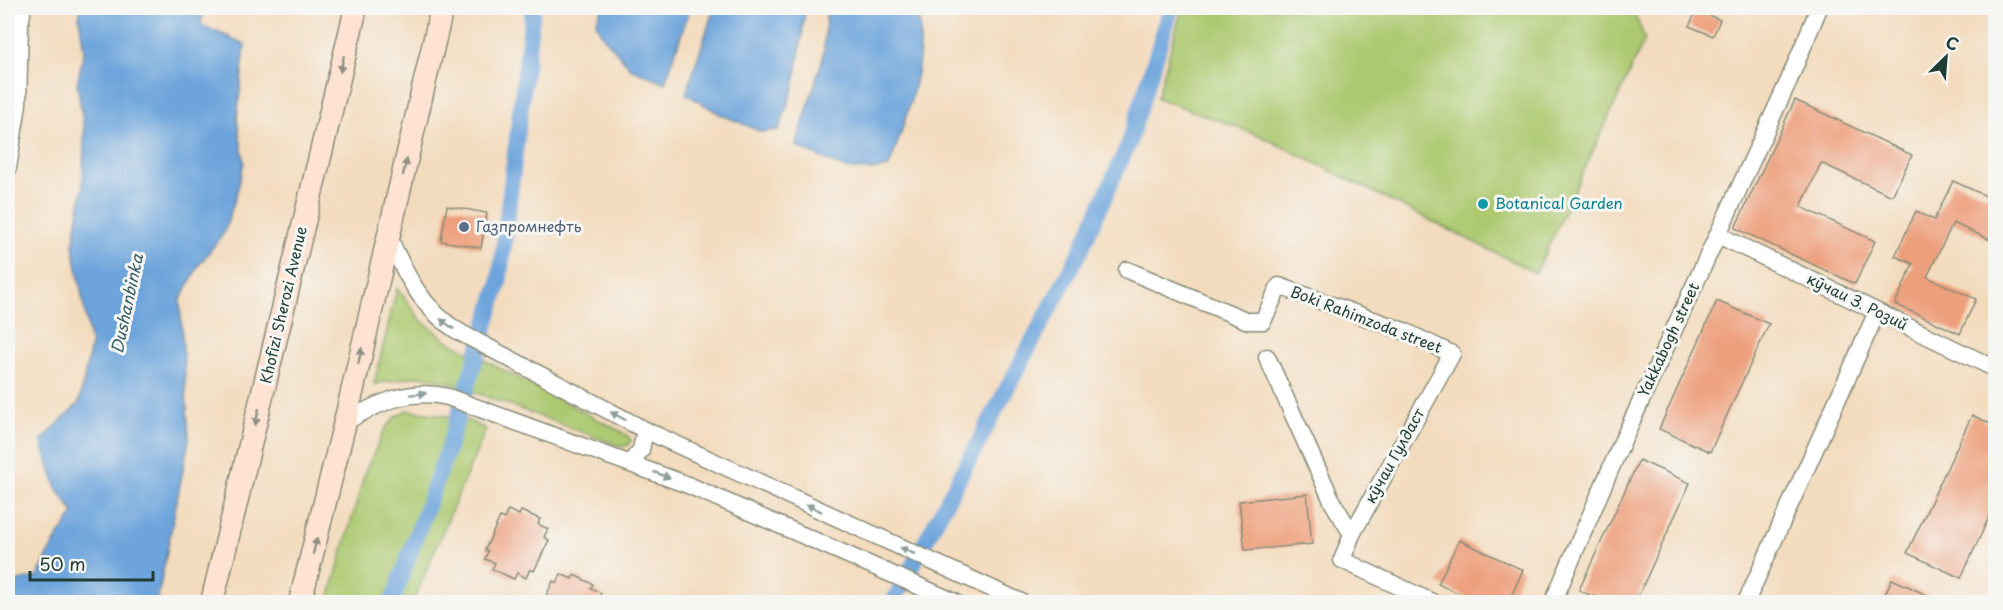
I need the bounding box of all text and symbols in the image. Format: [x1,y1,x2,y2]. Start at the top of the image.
north arrow [1916,27,1976,87]
text: С [1942,29,1963,56]
one-way arrow [336,55,346,74]
one-way arrow [401,157,411,176]
place label: Botanical Garden [1495,191,1623,214]
marker: Botanical Garden [1476,197,1490,211]
place label: Газпромнефть [476,214,581,237]
marker: Газпромнефть [457,220,471,234]
street label: Khofizi Sherozi Avenue [253,224,312,386]
water label: Dushanbinka [104,251,149,356]
street label: кӯчаи З. Розий [1803,266,1912,335]
street label: Yakkabogh street [1631,278,1704,400]
street label: Boki Rahimzoda street [1287,279,1446,358]
one-way arrow [439,318,454,330]
one-way arrow [356,347,366,366]
one-way arrow [409,390,428,399]
street label: кӯчаи Гулдаст [1358,403,1430,507]
one-way arrow [252,408,262,427]
one-way arrow [610,411,627,421]
one-way arrow [653,470,671,480]
one-way arrow [805,504,822,513]
one-way arrow [310,537,320,555]
scale bar [30,544,153,582]
one-way arrow [899,546,917,556]
text: 50 m [39,550,86,577]

